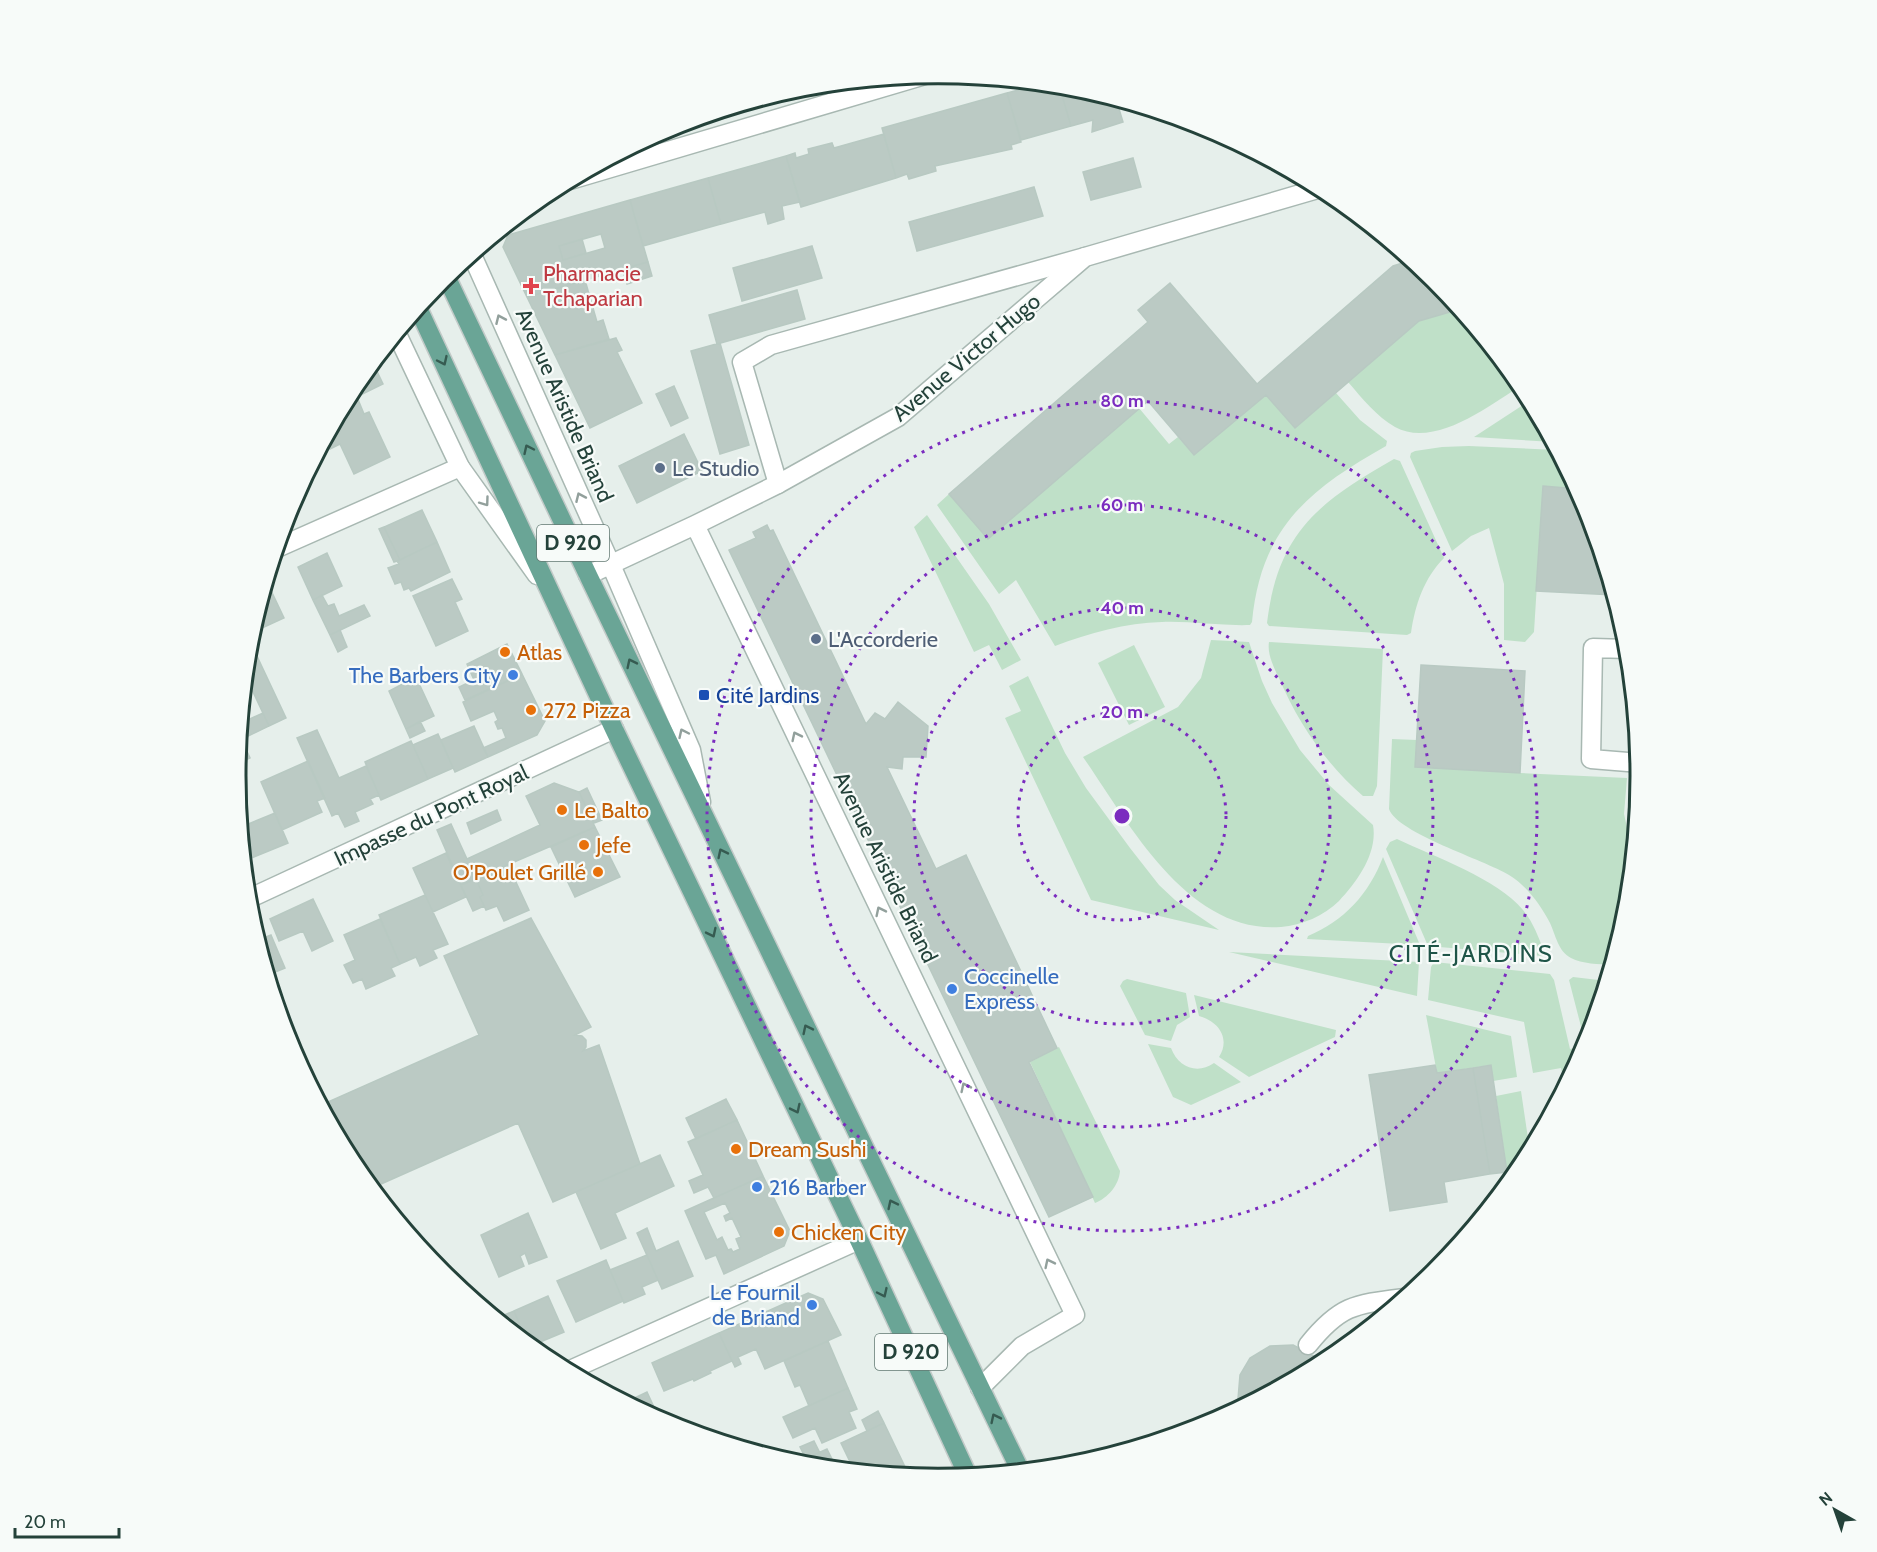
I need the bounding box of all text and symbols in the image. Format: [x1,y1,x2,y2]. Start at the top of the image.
place label: Pharmacie Tchaparian [543,260,643,312]
marker: Pharmacie Tchaparian [524,279,538,293]
street label: Avenue Victor Hugo [887,288,1046,427]
street label: Avenue Aristide Briand [510,304,619,506]
one-way arrow [496,314,508,325]
one-way arrow [435,355,447,366]
text: 80 m [1100,390,1144,412]
one-way arrow [524,444,536,455]
place label: Le Studio [672,455,759,482]
marker: Le Studio [653,461,667,475]
one-way arrow [575,492,587,503]
text: 60 m [1101,494,1143,516]
one-way arrow [477,495,488,506]
road number: D 920 [537,525,609,561]
text: 40 m [1100,597,1144,619]
place label: L'Accorderie [828,626,938,653]
marker: L'Accorderie [809,632,823,646]
place label: Atlas [517,639,562,666]
marker: Atlas [498,645,512,659]
one-way arrow [626,658,638,669]
place label: The Barbers City [349,662,501,689]
marker: The Barbers City [506,668,520,682]
place label: Cité Jardins [716,682,819,709]
marker: Cité Jardins [697,688,711,702]
place label: 272 Pizza [543,697,631,724]
text: 20 m [1101,701,1143,723]
marker: 272 Pizza [524,703,538,717]
one-way arrow [679,729,691,740]
one-way arrow [791,731,803,742]
street label: Impasse du Pont Royal [330,758,533,872]
street label: Avenue Aristide Briand [828,767,944,967]
place label: Le Balto [574,797,649,824]
marker: Le Balto [555,803,569,817]
centre of rings [1112,806,1132,826]
place label: Jefe [595,832,631,859]
marker: Jefe [577,838,591,852]
one-way arrow [718,849,730,860]
place label: O'Poulet Grillé [453,859,586,886]
marker: O'Poulet Grillé [591,865,605,879]
one-way arrow [876,907,888,918]
one-way arrow [705,927,716,938]
district label: CITÉ-JARDINS [1389,939,1553,968]
place label: Coccinelle Express [964,963,1059,1015]
marker: Coccinelle Express [945,982,959,996]
one-way arrow [803,1024,815,1035]
one-way arrow [960,1082,972,1093]
one-way arrow [789,1103,801,1114]
place label: Dream Sushi [748,1136,867,1163]
marker: Dream Sushi [729,1142,743,1156]
place label: 216 Barber [769,1174,866,1201]
marker: 216 Barber [750,1180,764,1194]
one-way arrow [887,1200,899,1211]
place label: Chicken City [791,1219,906,1246]
marker: Chicken City [772,1225,786,1239]
one-way arrow [1045,1258,1057,1269]
place label: Le Fournil de Briand [710,1279,801,1331]
one-way arrow [876,1286,888,1297]
marker: Le Fournil de Briand [805,1298,819,1312]
road number: D 920 [875,1334,947,1370]
one-way arrow [990,1413,1002,1424]
north arrow [1805,1480,1865,1540]
text: N [1815,1488,1836,1510]
scale bar [15,1501,118,1539]
text: 20 m [24,1511,66,1533]

